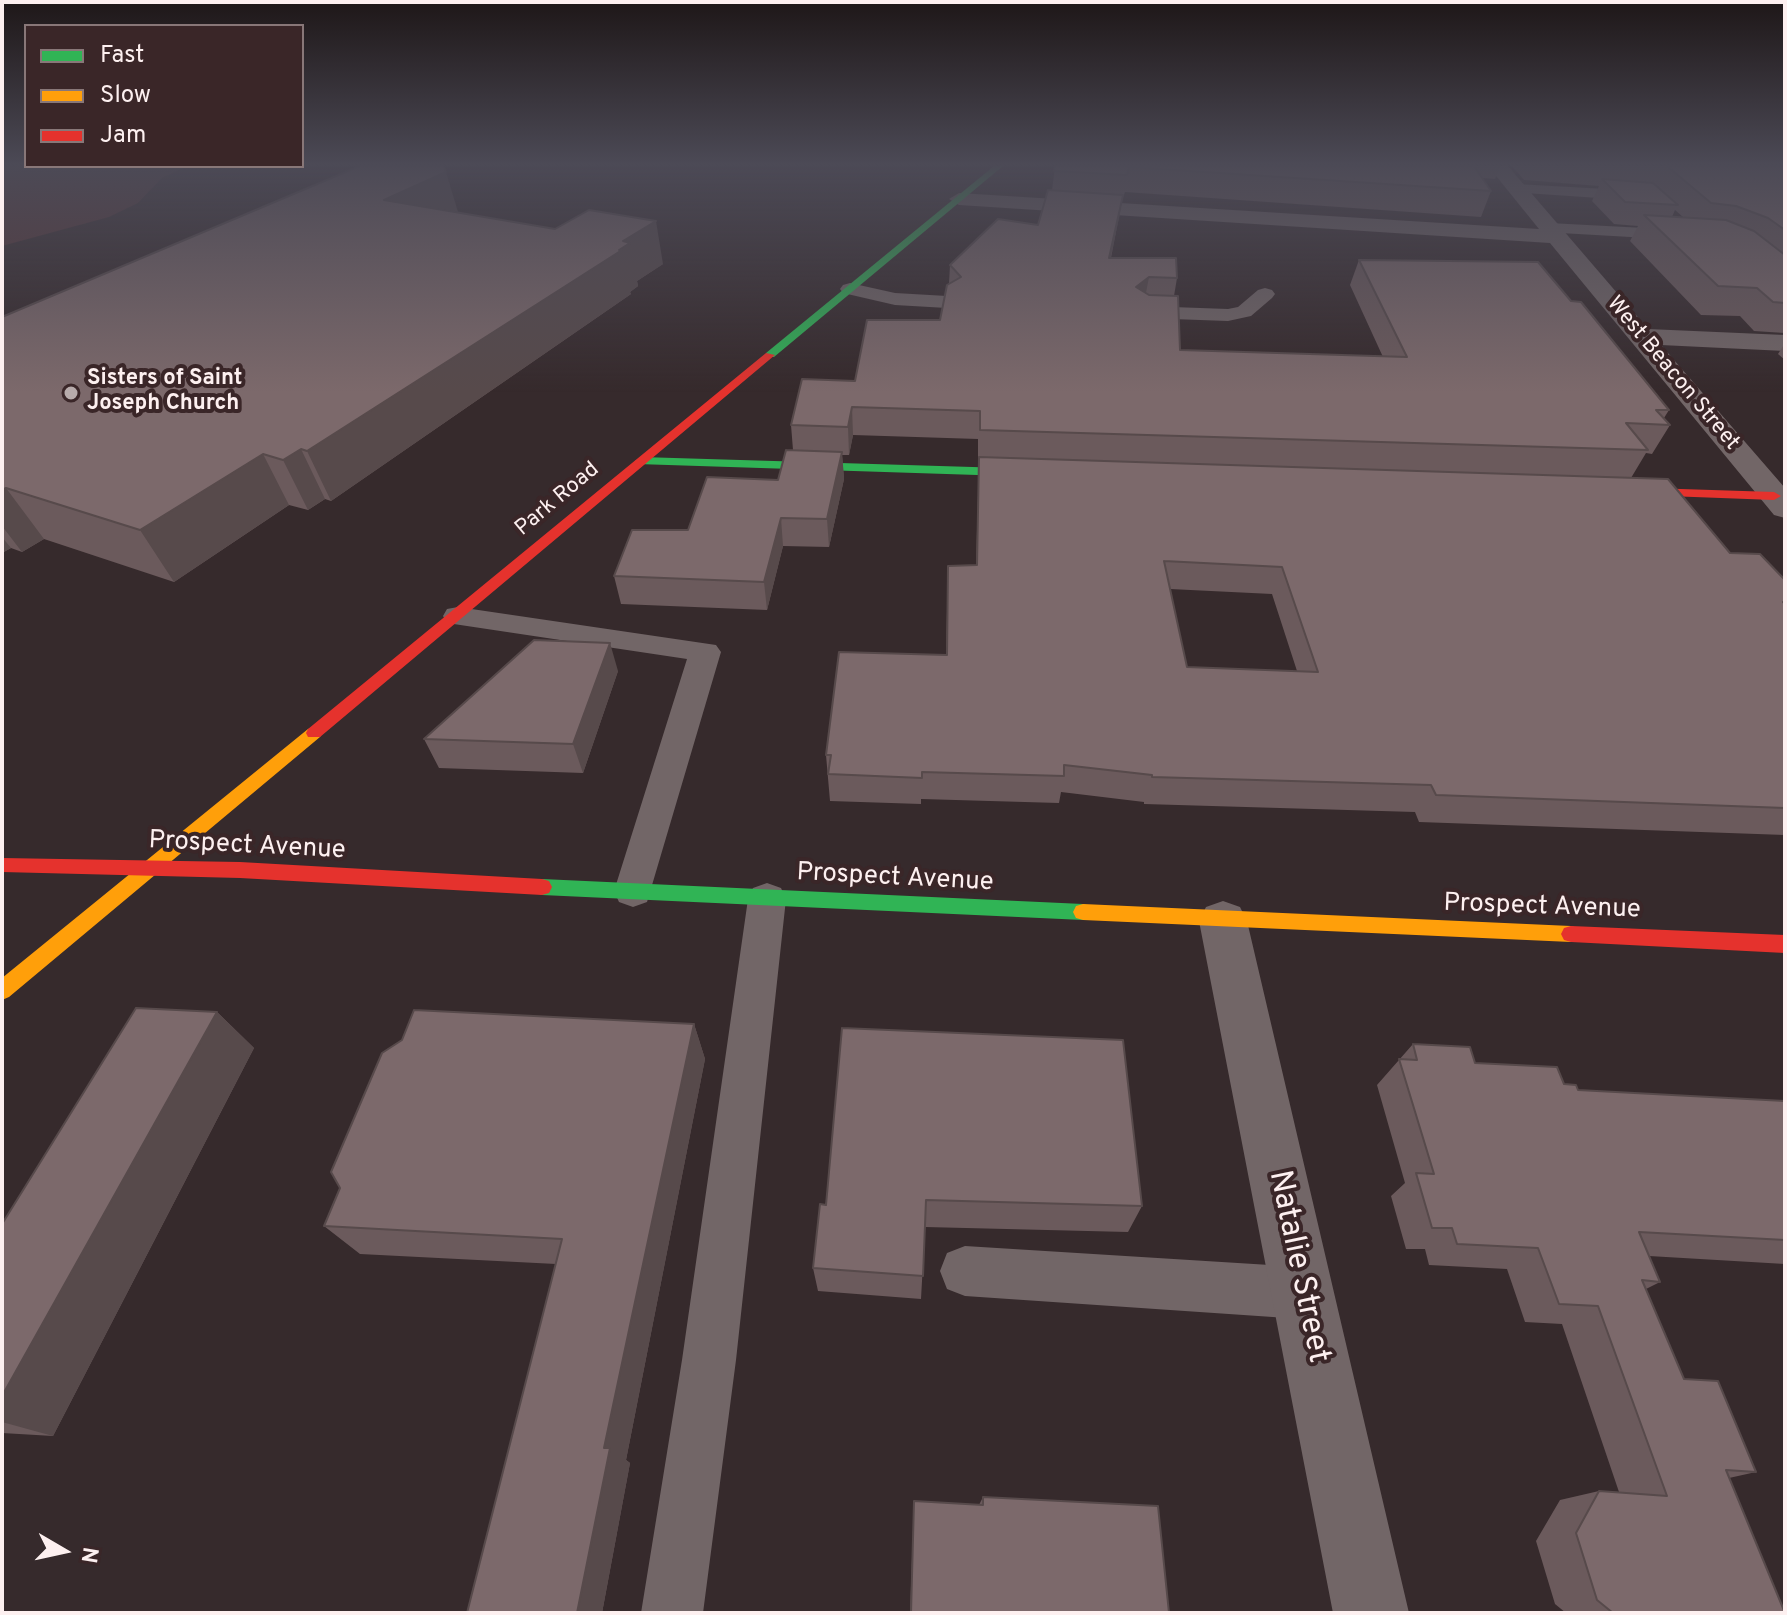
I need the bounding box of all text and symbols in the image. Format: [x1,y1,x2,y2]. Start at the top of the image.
legend [24,24,304,168]
text: Fast [100,41,144,71]
text: Slow [100,81,151,111]
text: Jam [100,121,146,151]
street label: West Beacon Street [1600,292,1744,456]
place label: Sisters of Saint Joseph Church [87,367,242,418]
marker: Sisters of Saint Joseph Church [62,384,80,402]
street label: Park Road [511,457,605,543]
street label: Prospect Avenue [148,826,346,868]
street label: Prospect Avenue [796,858,994,900]
street label: Prospect Avenue [1443,889,1641,927]
street label: Natalie Street [1258,1167,1336,1367]
north arrow [24,1511,104,1591]
text: N [74,1545,103,1565]

